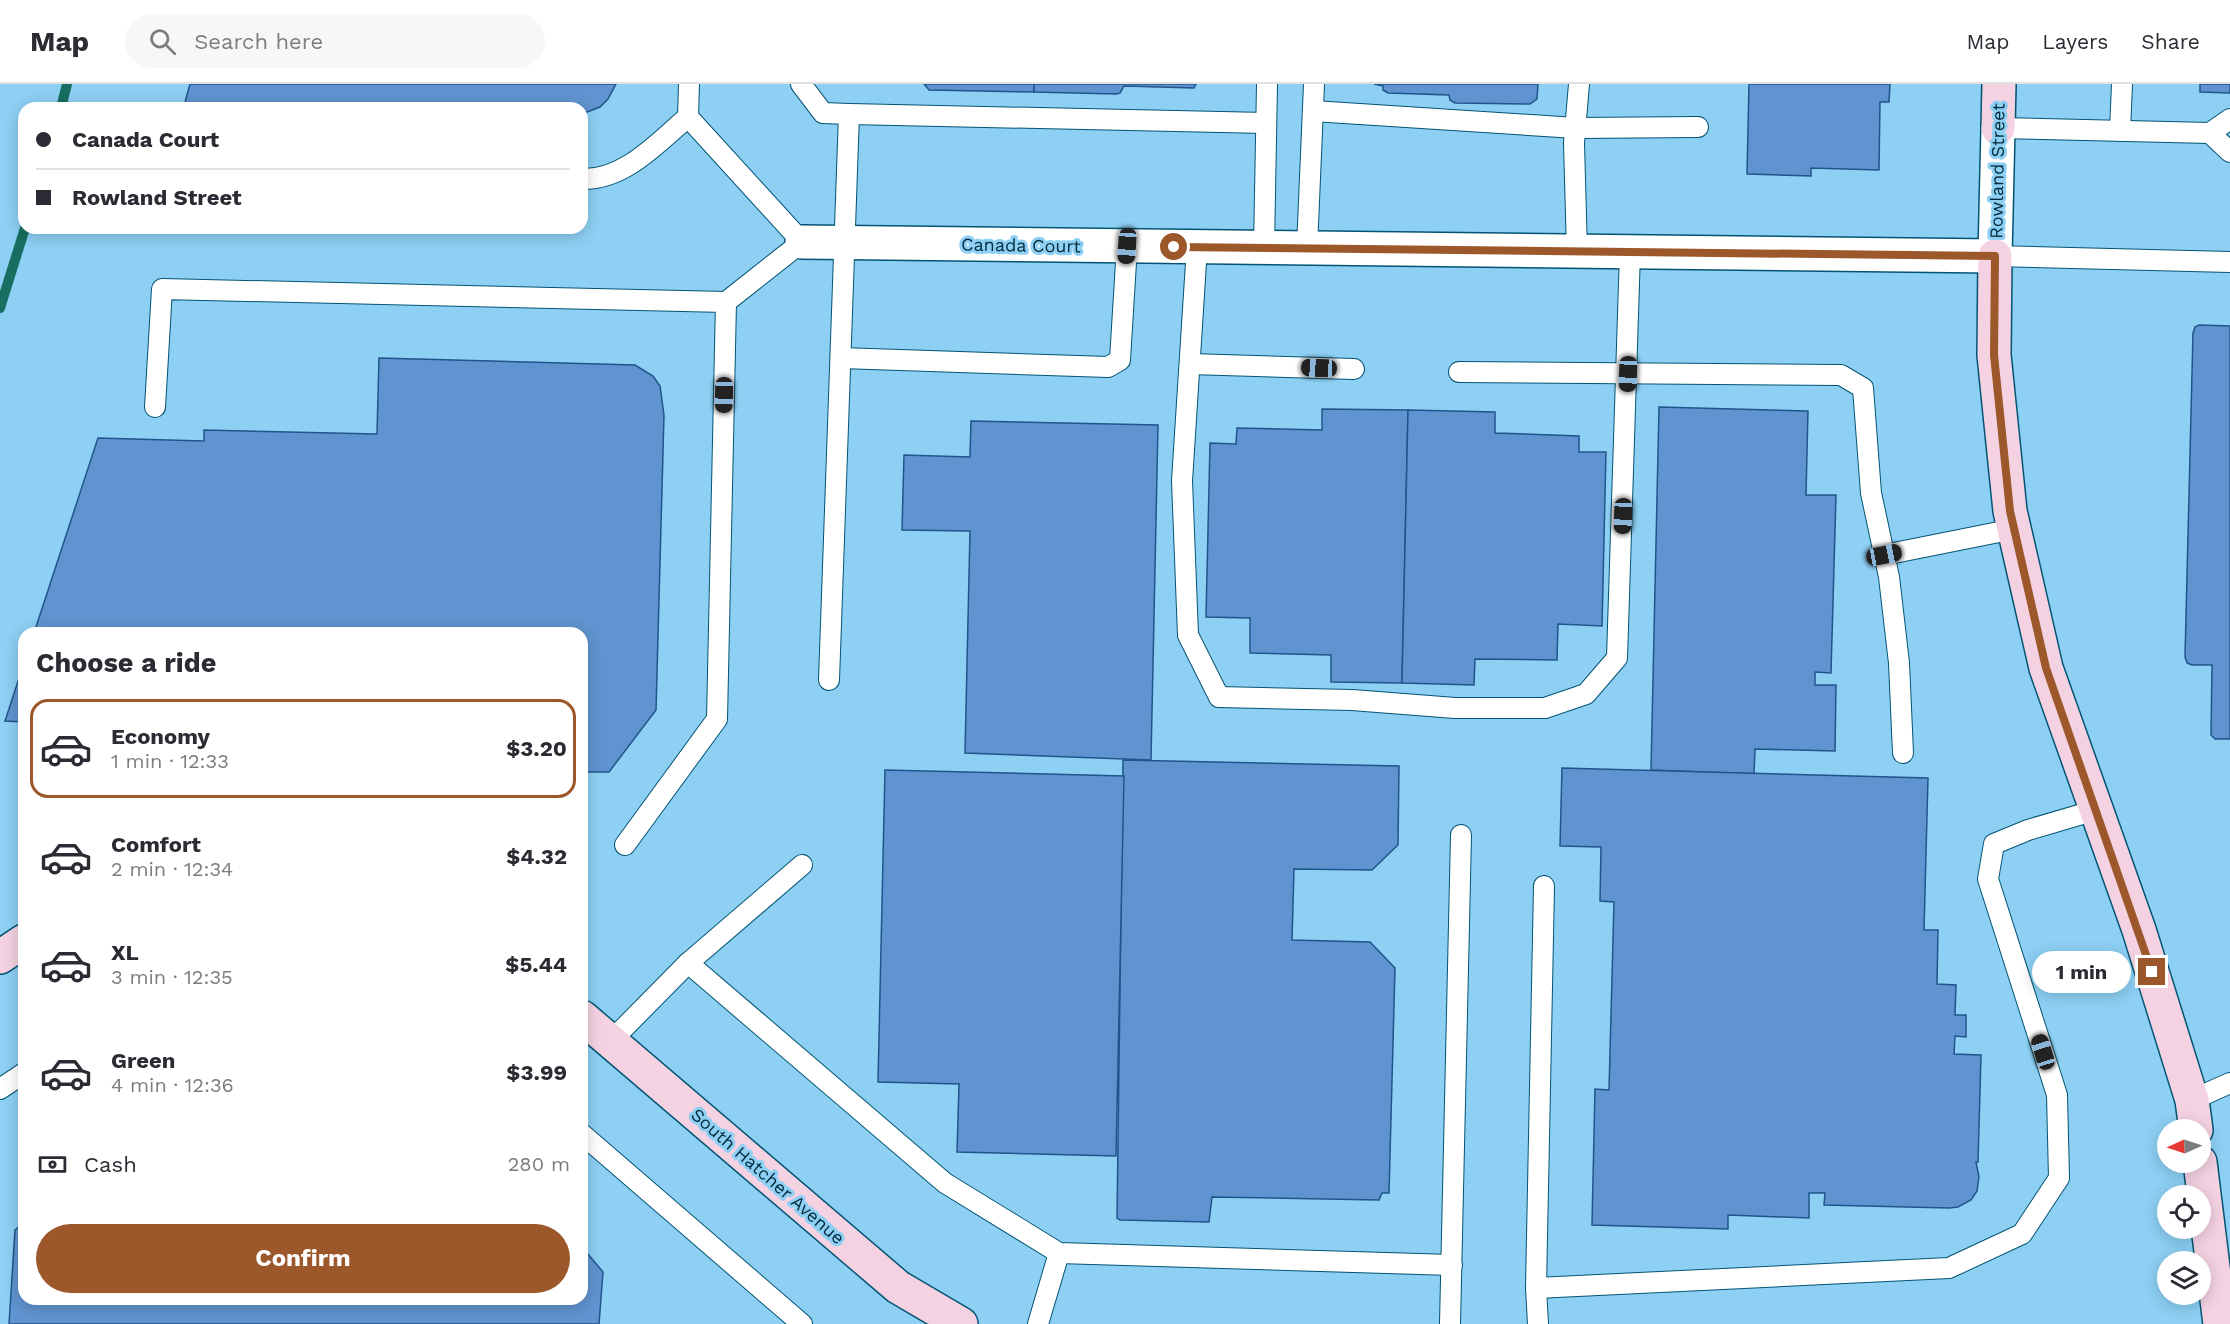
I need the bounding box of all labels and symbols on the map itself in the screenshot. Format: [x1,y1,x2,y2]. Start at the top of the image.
street label: Rowland Street [1985,103,2009,239]
car [1117,227,1137,265]
street label: Canada Court [961,233,1081,257]
route start [1160,233,1187,260]
car [1618,356,1638,392]
car [1301,358,1337,378]
car [715,377,733,413]
car [1613,498,1633,534]
car [1865,543,1903,567]
callout: 1 min [2032,951,2131,993]
route end [2138,958,2165,985]
car [2029,1032,2057,1072]
street label: South Hatcher Avenue [687,1104,849,1248]
north arrow [2157,1119,2211,1173]

